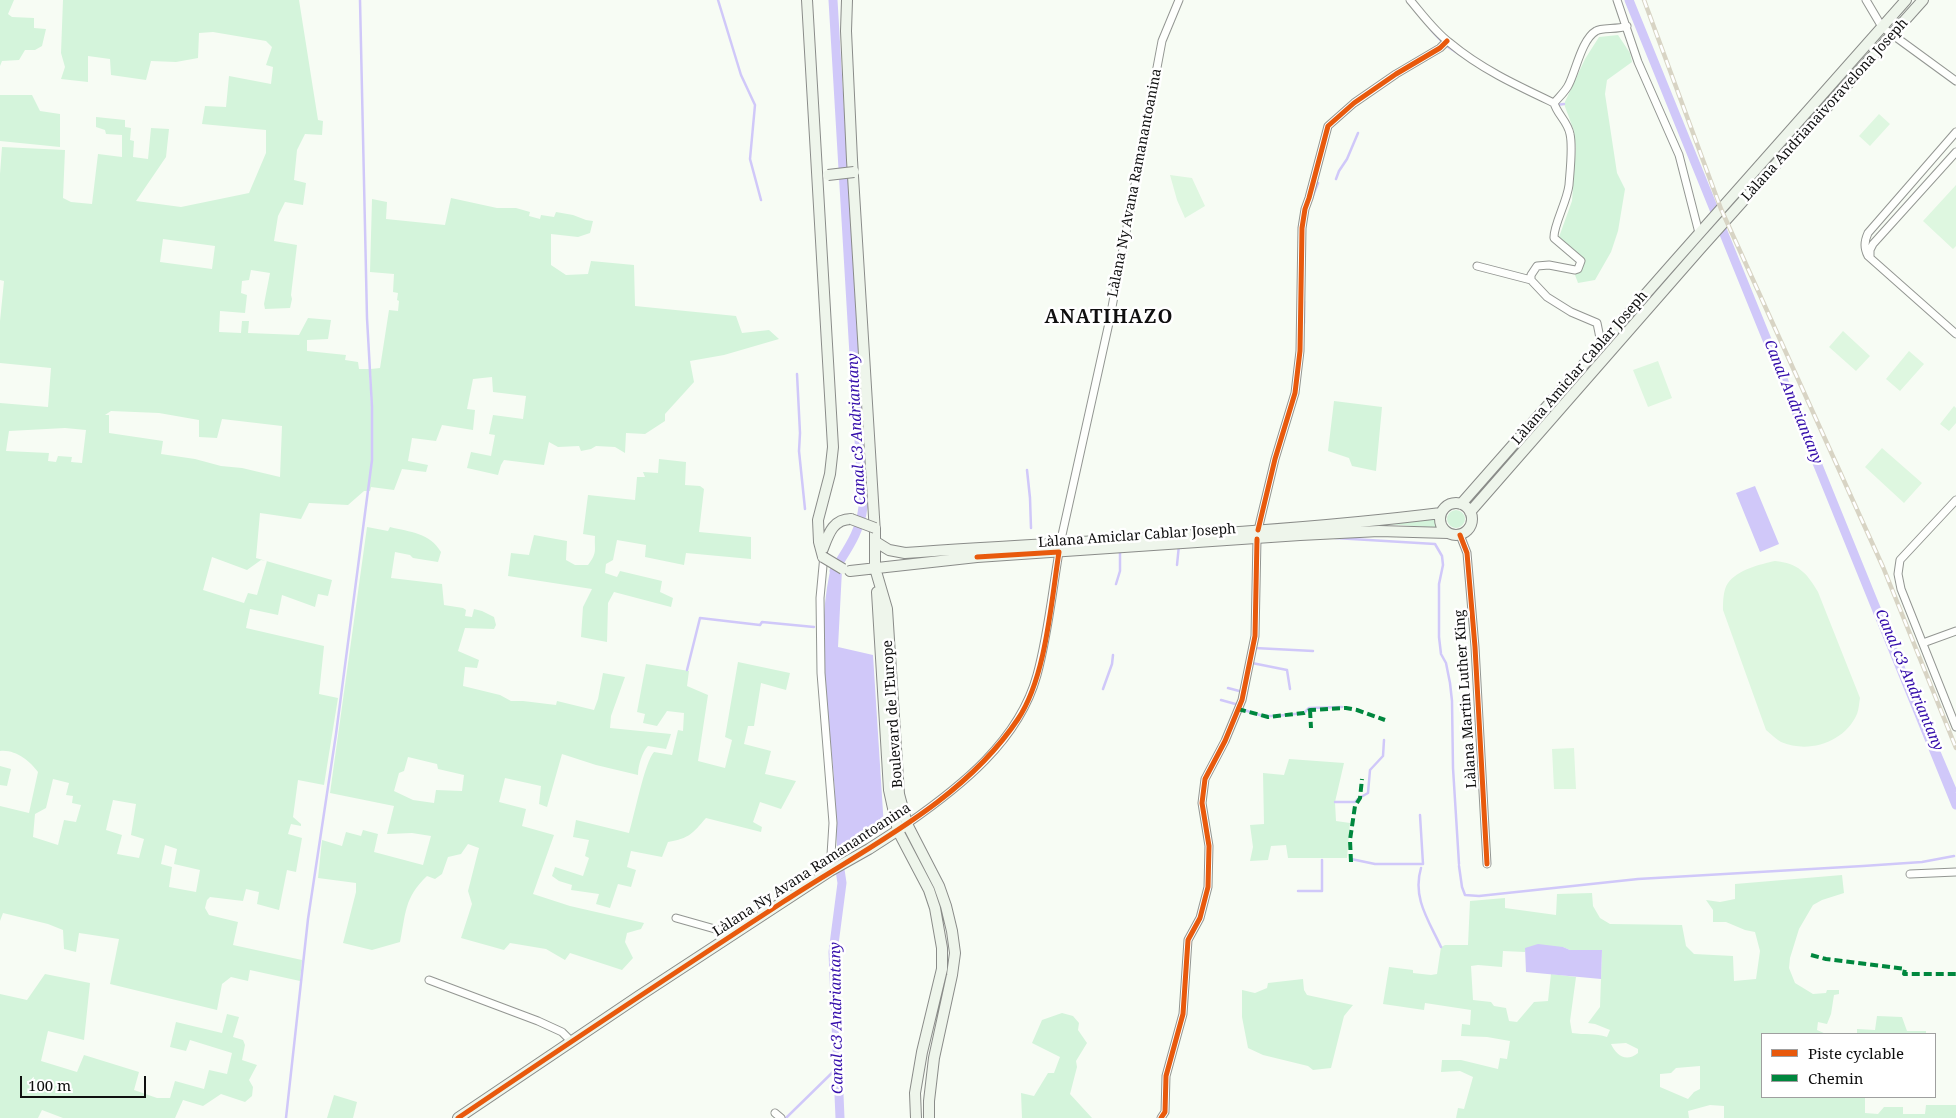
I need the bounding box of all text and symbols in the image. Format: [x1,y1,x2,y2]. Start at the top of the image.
street label: Làlana Andrianaivoravelona Joseph [1738,15,1912,205]
street label: Làlana Ny Avana Ramanantoanina [1105,67,1165,299]
street label: Làlana Amiclar Cablar Joseph [1509,288,1651,448]
district label: ANATIHAZO [1043,307,1175,329]
water label: Canal Andriantany [1760,337,1826,467]
water label: Canal c3 Andriantany [844,353,870,505]
street label: Làlana Amiclar Cablar Joseph [1038,521,1236,551]
water label: Canal c3 Andriantany [1871,606,1947,754]
street label: Làlana Martin Luther King [1451,609,1481,789]
street label: Boulevard de l'Europe [879,639,907,789]
street label: Làlana Ny Avana Ramanantoanina [710,800,914,940]
water label: Canal c3 Andriantany [827,942,847,1094]
legend [1761,1033,1936,1098]
text: Piste cyclable [1808,1043,1904,1063]
scale bar [22,1066,149,1098]
text: Chemin [1808,1068,1863,1088]
text: 100 m [28,1075,71,1095]

